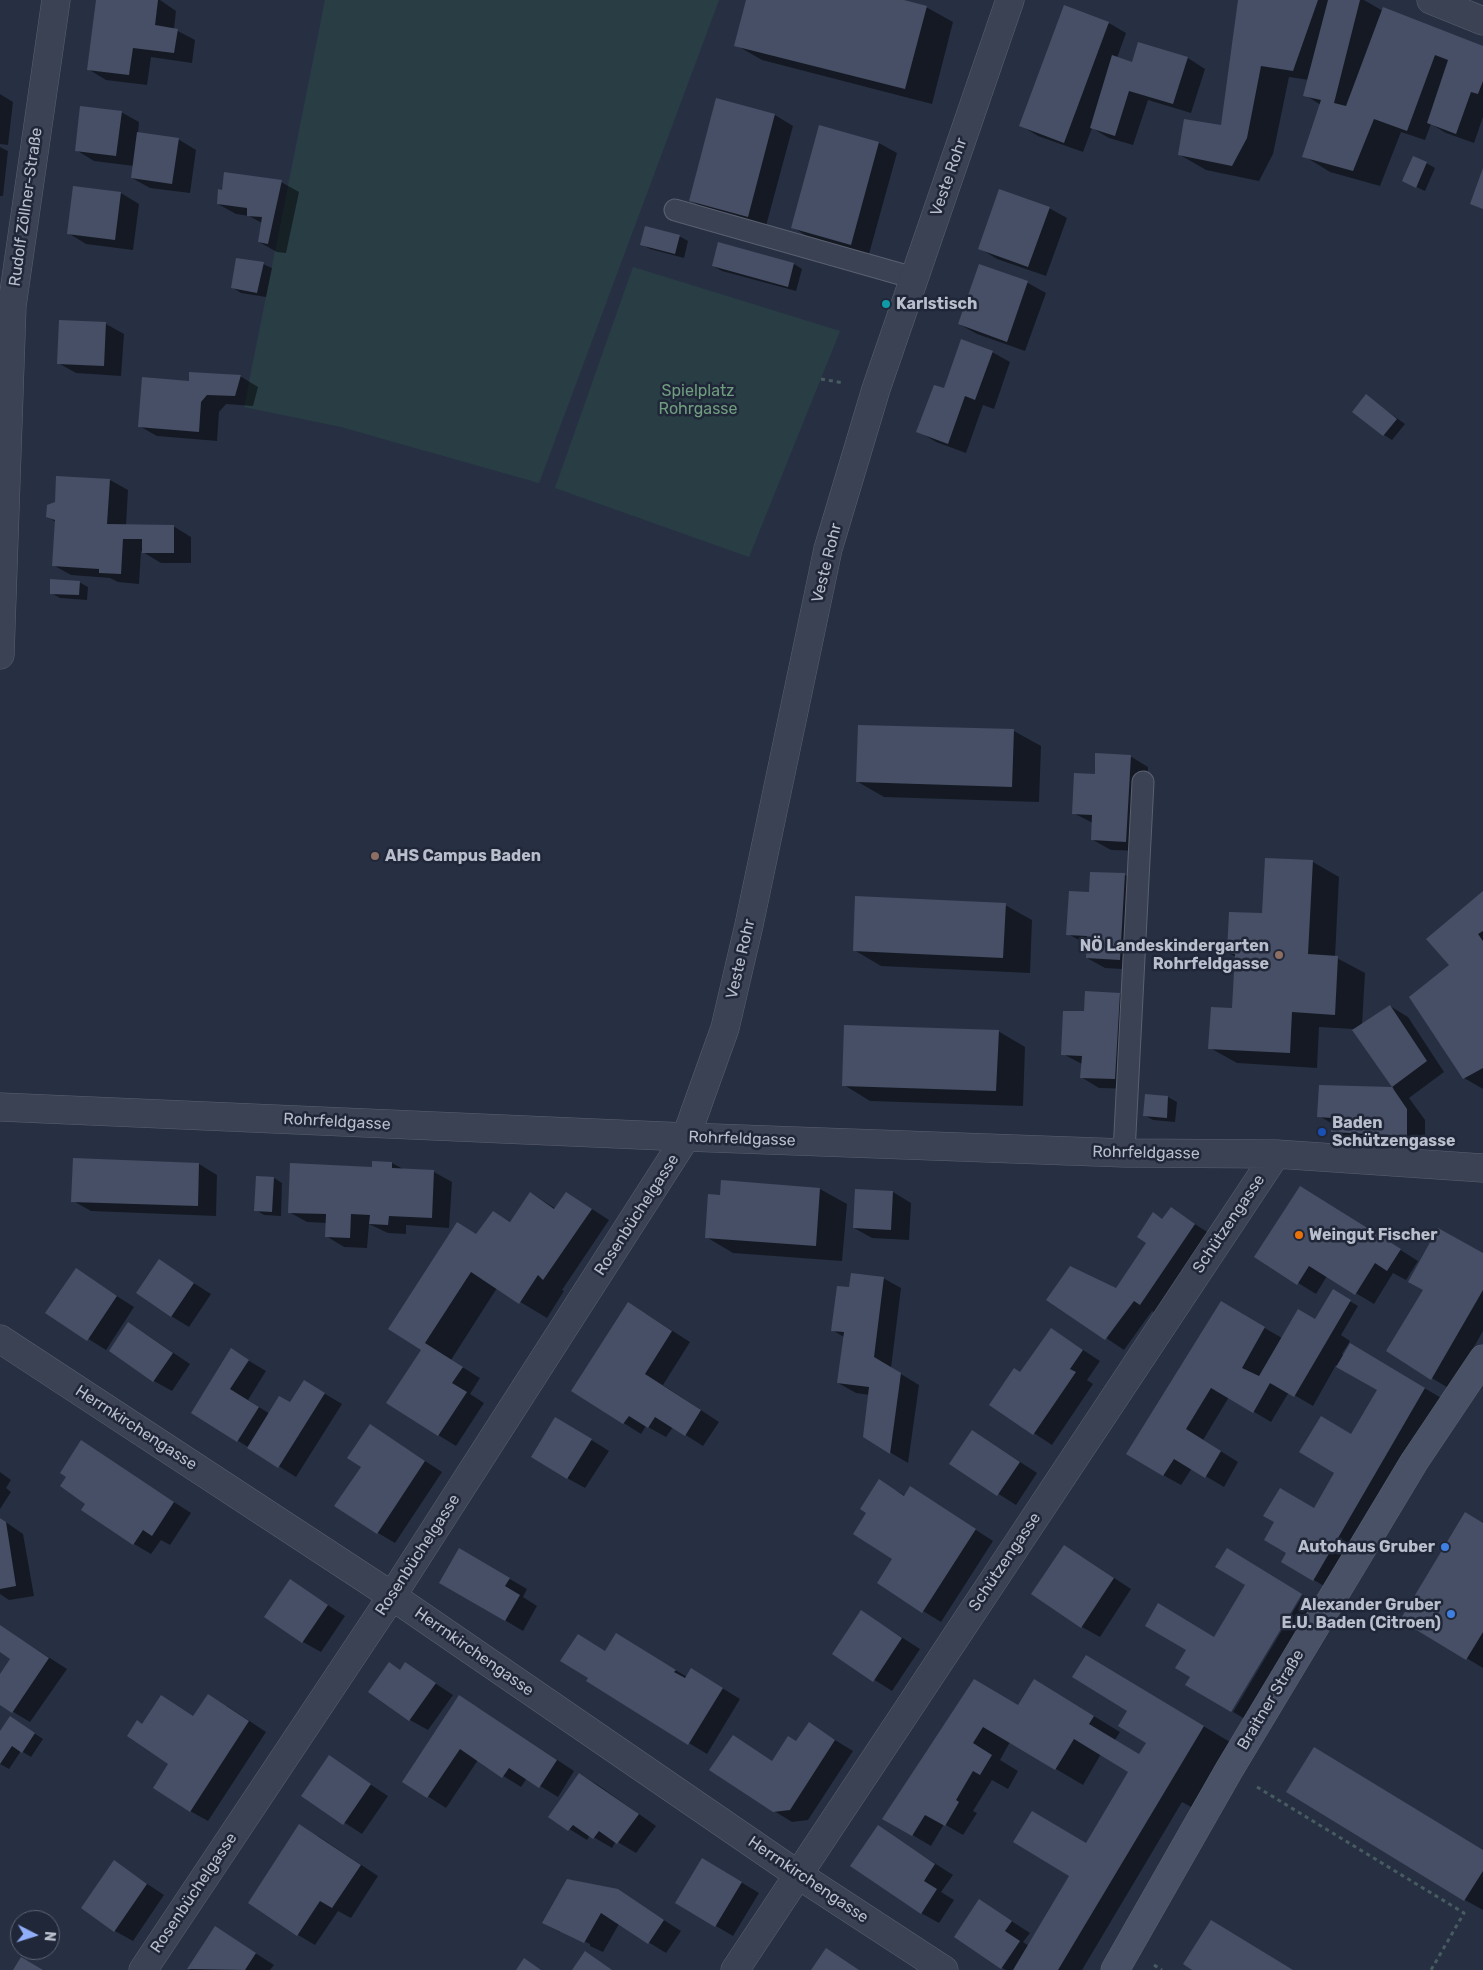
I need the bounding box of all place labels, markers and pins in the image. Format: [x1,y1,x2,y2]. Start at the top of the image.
place label: Karlstisch [896,294,977,314]
marker: Karlstisch [880,298,892,310]
place label: AHS Campus Baden [385,846,541,866]
marker: AHS Campus Baden [369,850,381,862]
place label: NÖ Landeskindergarten Rohrfeldgasse [1080,936,1269,974]
marker: NÖ Landeskindergarten Rohrfeldgasse [1273,949,1285,961]
place label: Baden Schützengasse [1332,1113,1456,1151]
marker: Baden Schützengasse [1316,1126,1328,1138]
place label: Weingut Fischer [1309,1225,1438,1245]
marker: Weingut Fischer [1293,1229,1305,1241]
place label: Autohaus Gruber [1298,1537,1435,1557]
marker: Autohaus Gruber [1439,1541,1451,1553]
place label: Alexander Gruber E.U. Baden (Citroen) [1282,1595,1441,1633]
marker: Alexander Gruber E.U. Baden (Citroen) [1445,1608,1457,1620]

